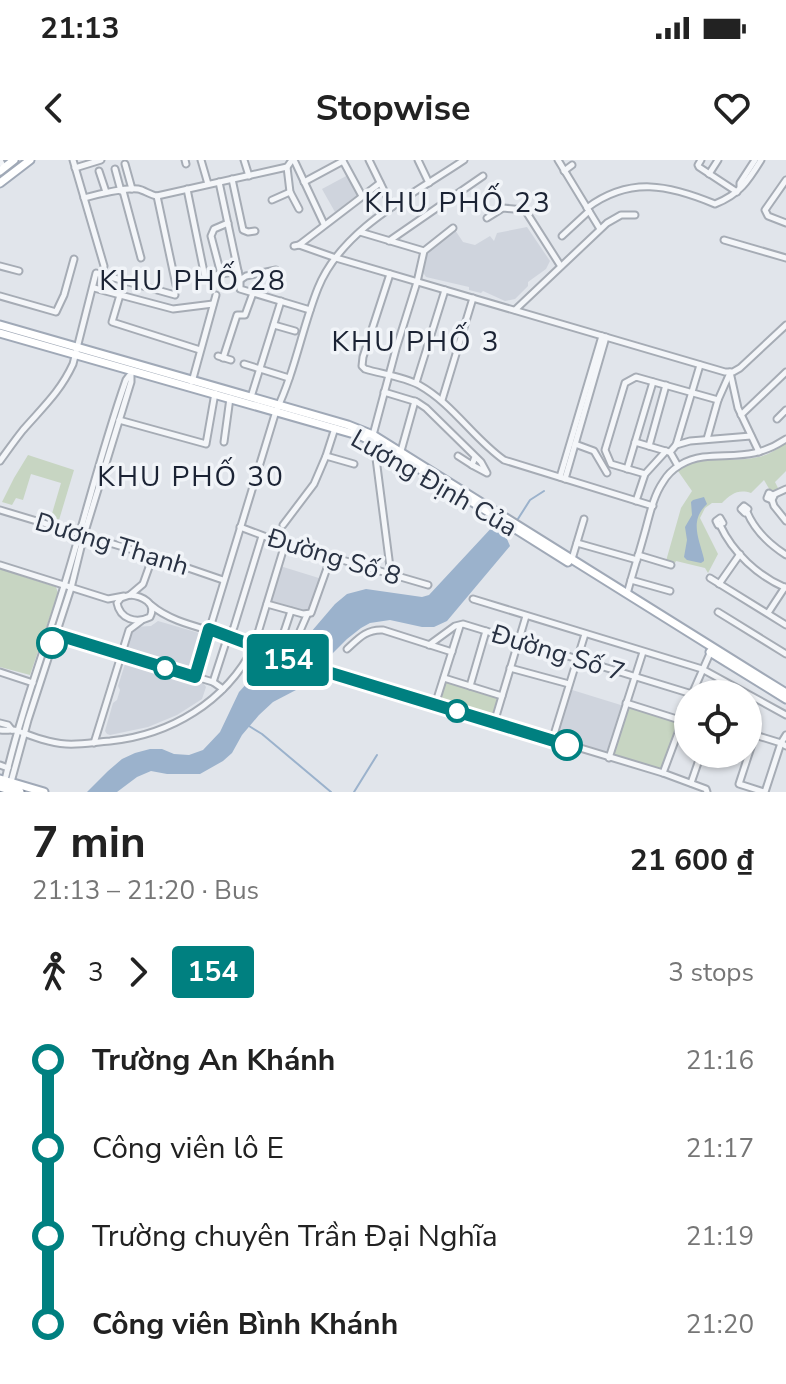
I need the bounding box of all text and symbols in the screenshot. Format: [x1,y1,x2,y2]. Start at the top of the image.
text: 21:13 [40,8,119,49]
text: Stopwise [315,84,471,133]
icon: back [32,86,76,130]
icon: heart [710,86,754,130]
district label: KHU PHỐ 23 [364,183,552,222]
district label: KHU PHỐ 28 [99,261,287,300]
district label: KHU PHỐ 3 [332,322,500,361]
street label: Lương Định Của [344,421,524,545]
district label: KHU PHỐ 30 [97,457,285,496]
street label: Dương Thanh [31,504,193,584]
street label: Đường Số 8 [262,520,405,594]
street label: Đường Số 7 [486,616,629,690]
unlabelled marker [37,628,67,658]
line badge: 154 [242,634,334,686]
text: 154 [263,641,313,679]
unlabelled marker [154,657,176,679]
map controls [674,680,762,768]
button: locate [674,680,762,768]
unlabelled marker [446,700,468,722]
unlabelled marker [552,730,582,760]
text: 7 min [32,813,146,873]
text: 21 600 ₫ [630,840,754,881]
text: 21:13 – 21:20 · Bus [32,873,259,908]
icon: walk [32,950,76,994]
icon: forward [116,950,160,994]
text: 154 [188,953,238,991]
text: 3 [88,955,104,990]
text: 3 stops [668,955,754,990]
text: Trường An Khánh [92,1040,335,1081]
text: 21:16 [686,1043,754,1078]
text: Công viên lô E [92,1128,284,1169]
text: 21:17 [686,1131,754,1166]
text: Trường chuyên Trần Đại Nghĩa [92,1216,498,1257]
text: 21:19 [686,1219,754,1254]
text: Công viên Bình Khánh [92,1304,398,1345]
text: 21:20 [686,1307,754,1342]

